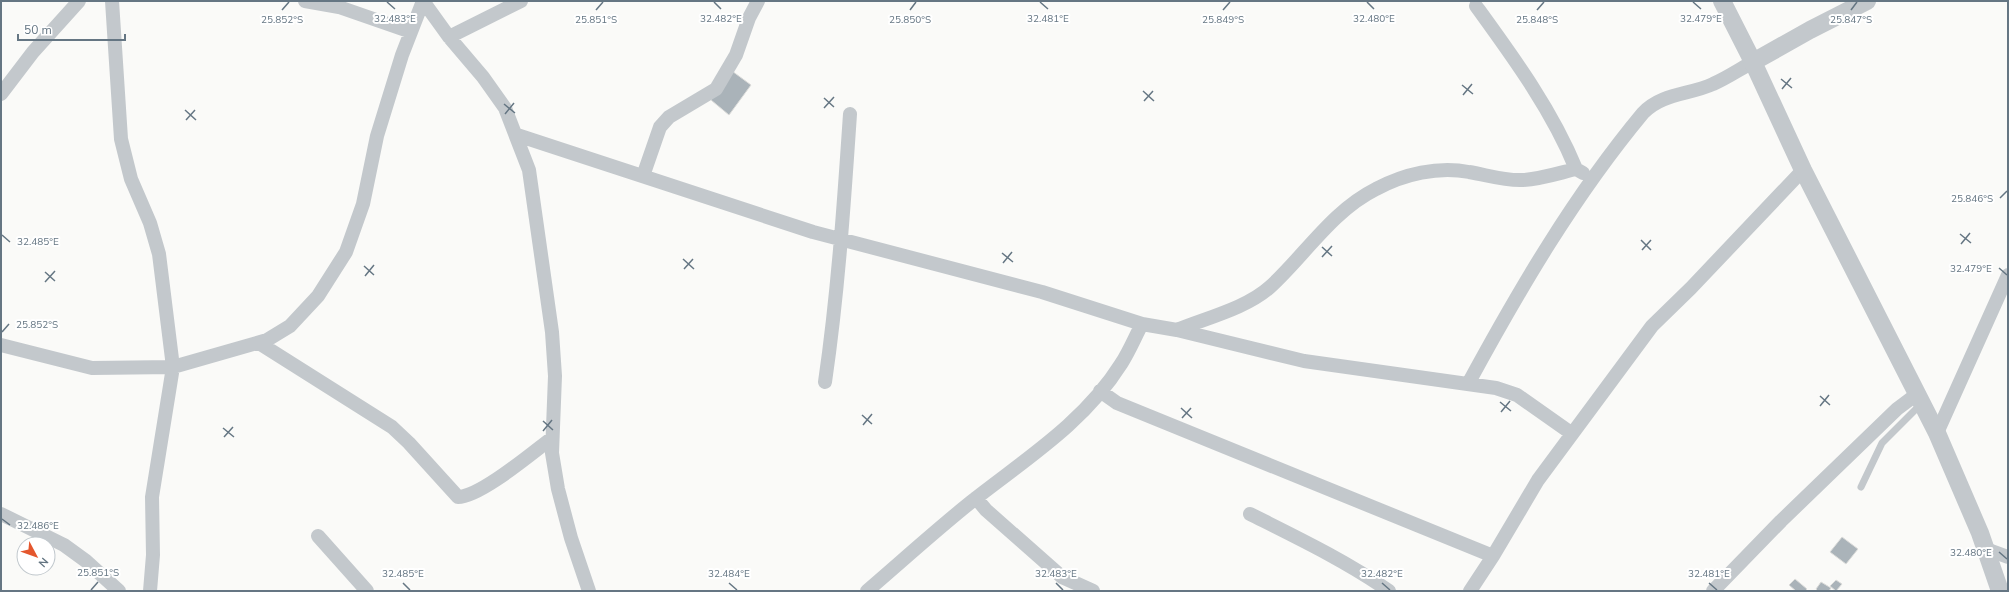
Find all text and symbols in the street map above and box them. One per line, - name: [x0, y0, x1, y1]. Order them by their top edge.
- text: 32.483°E: [374, 12, 416, 26]
- text: 32.482°E: [700, 12, 742, 26]
- text: 32.481°E: [1027, 12, 1069, 26]
- text: 32.480°E: [1353, 12, 1395, 26]
- text: 32.479°E: [1680, 12, 1722, 26]
- text: 25.852°S: [261, 13, 303, 27]
- text: 25.851°S: [575, 13, 617, 27]
- text: 25.850°S: [889, 13, 931, 27]
- text: 25.849°S: [1202, 13, 1244, 27]
- text: 25.848°S: [1516, 13, 1558, 27]
- text: 25.847°S: [1830, 13, 1872, 27]
- scale bar: [18, 16, 125, 42]
- text: 50 m: [24, 22, 52, 38]
- text: 25.846°S: [1951, 192, 1993, 206]
- text: 32.485°E: [17, 235, 59, 249]
- text: 32.479°E: [1950, 262, 1992, 276]
- text: 25.852°S: [16, 318, 58, 332]
- text: 32.486°E: [17, 519, 59, 533]
- north arrow: [16, 536, 56, 576]
- text: 32.480°E: [1950, 546, 1992, 560]
- text: N: [35, 554, 52, 570]
- text: 25.851°S: [77, 566, 119, 580]
- text: 32.485°E: [382, 567, 424, 581]
- text: 32.484°E: [708, 567, 750, 581]
- text: 32.483°E: [1035, 567, 1077, 581]
- text: 32.482°E: [1361, 567, 1403, 581]
- text: 32.481°E: [1688, 567, 1730, 581]

